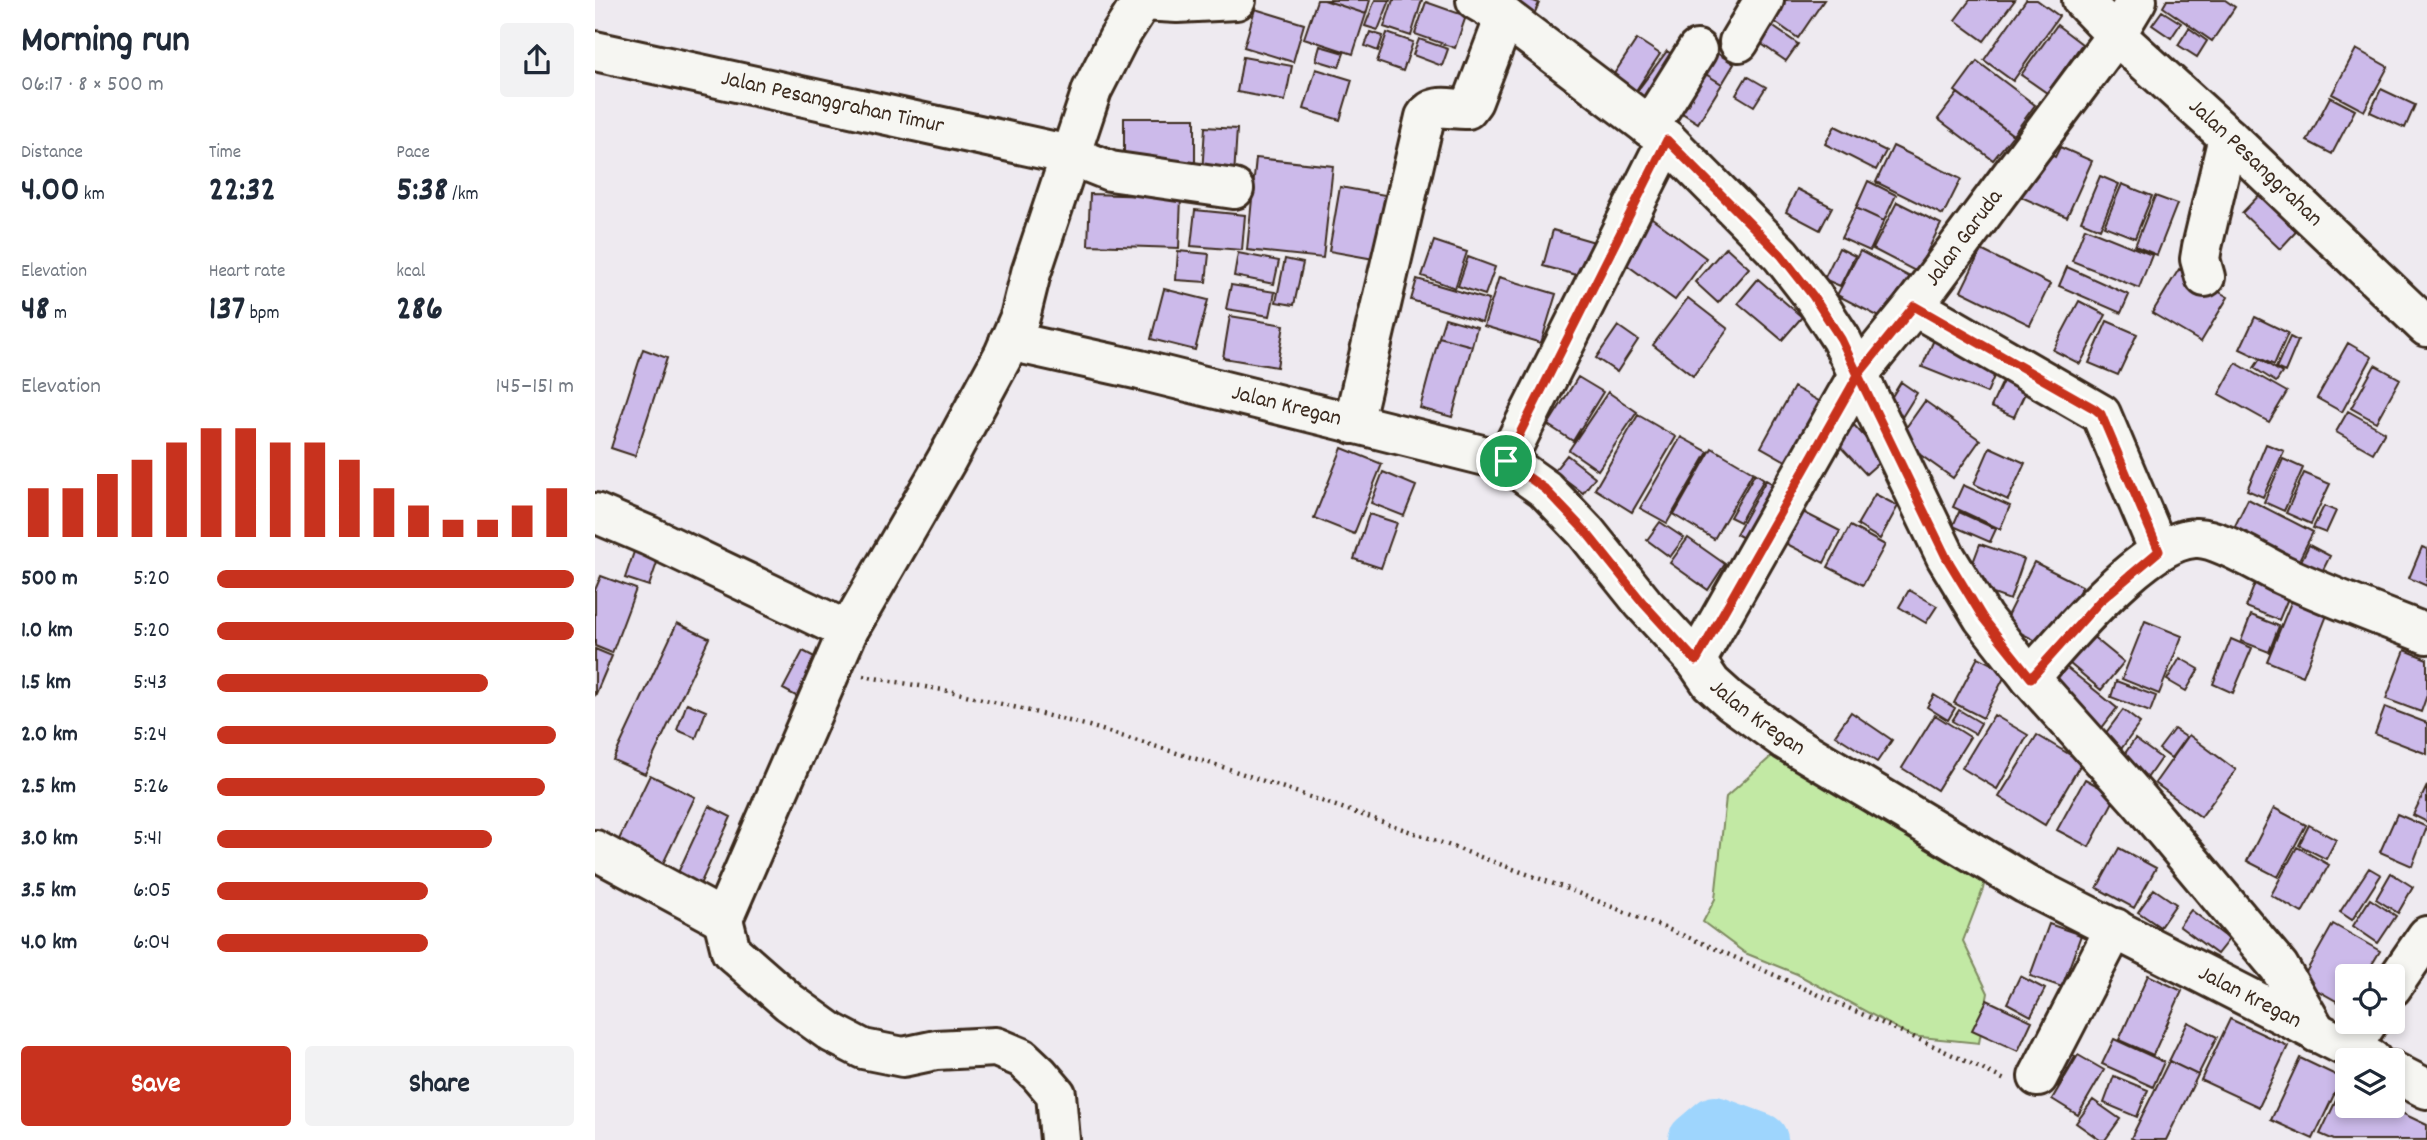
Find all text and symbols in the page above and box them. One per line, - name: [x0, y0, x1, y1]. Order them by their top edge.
- text: Morning run: [21, 15, 190, 70]
- button: share: [500, 23, 574, 97]
- street label: Jalan Pesanggrahan Timur: [718, 63, 947, 144]
- text: 06:17 · 8 × 500 m: [21, 69, 164, 102]
- street label: Jalan Pesanggrahan: [2180, 91, 2330, 235]
- text: Distance: [21, 140, 83, 167]
- text: Time: [209, 140, 241, 167]
- text: Pace: [396, 140, 430, 167]
- text: 4.00: [21, 167, 80, 217]
- text: 22:32: [209, 167, 276, 217]
- text: 5:38: [396, 167, 448, 217]
- text: km: [80, 182, 105, 209]
- text: /km: [448, 182, 479, 209]
- street label: Jalan Garuda: [1917, 182, 2012, 294]
- text: Elevation: [21, 259, 87, 286]
- text: Heart rate: [209, 259, 285, 286]
- text: kcal: [396, 259, 425, 286]
- text: 48: [21, 286, 50, 336]
- text: 137: [209, 286, 245, 336]
- text: 286: [396, 286, 443, 336]
- text: m: [50, 301, 67, 328]
- text: bpm: [245, 301, 280, 328]
- text: Elevation: [21, 371, 101, 404]
- text: 145–151 m: [496, 371, 574, 404]
- street label: Jalan Kregan: [1228, 377, 1345, 436]
- pin: [1476, 431, 1536, 491]
- icon: arrive: [1487, 442, 1525, 480]
- text: 500 m: [21, 563, 78, 596]
- text: 5:20: [133, 563, 170, 596]
- text: 1.0 km: [21, 615, 73, 648]
- text: 5:20: [133, 615, 170, 648]
- text: 1.5 km: [21, 667, 71, 700]
- text: 5:43: [133, 667, 167, 700]
- street label: Jalan Kregan: [1701, 672, 1811, 765]
- text: 2.0 km: [21, 719, 78, 752]
- text: 5:24: [133, 719, 167, 752]
- text: 2.5 km: [21, 771, 76, 804]
- text: 5:26: [133, 771, 169, 804]
- text: 3.0 km: [21, 823, 78, 856]
- text: 5:41: [133, 823, 162, 856]
- text: 3.5 km: [21, 875, 76, 908]
- text: 6:05: [133, 875, 171, 908]
- text: 4.0 km: [21, 927, 77, 960]
- text: 6:04: [133, 927, 170, 960]
- street label: Jalan Kregan: [2192, 958, 2307, 1038]
- map controls: [2335, 964, 2405, 1118]
- button: locate: [2335, 964, 2405, 1034]
- button: Save: [21, 1046, 291, 1126]
- button: Share: [305, 1046, 574, 1126]
- button: layers: [2335, 1048, 2405, 1118]

